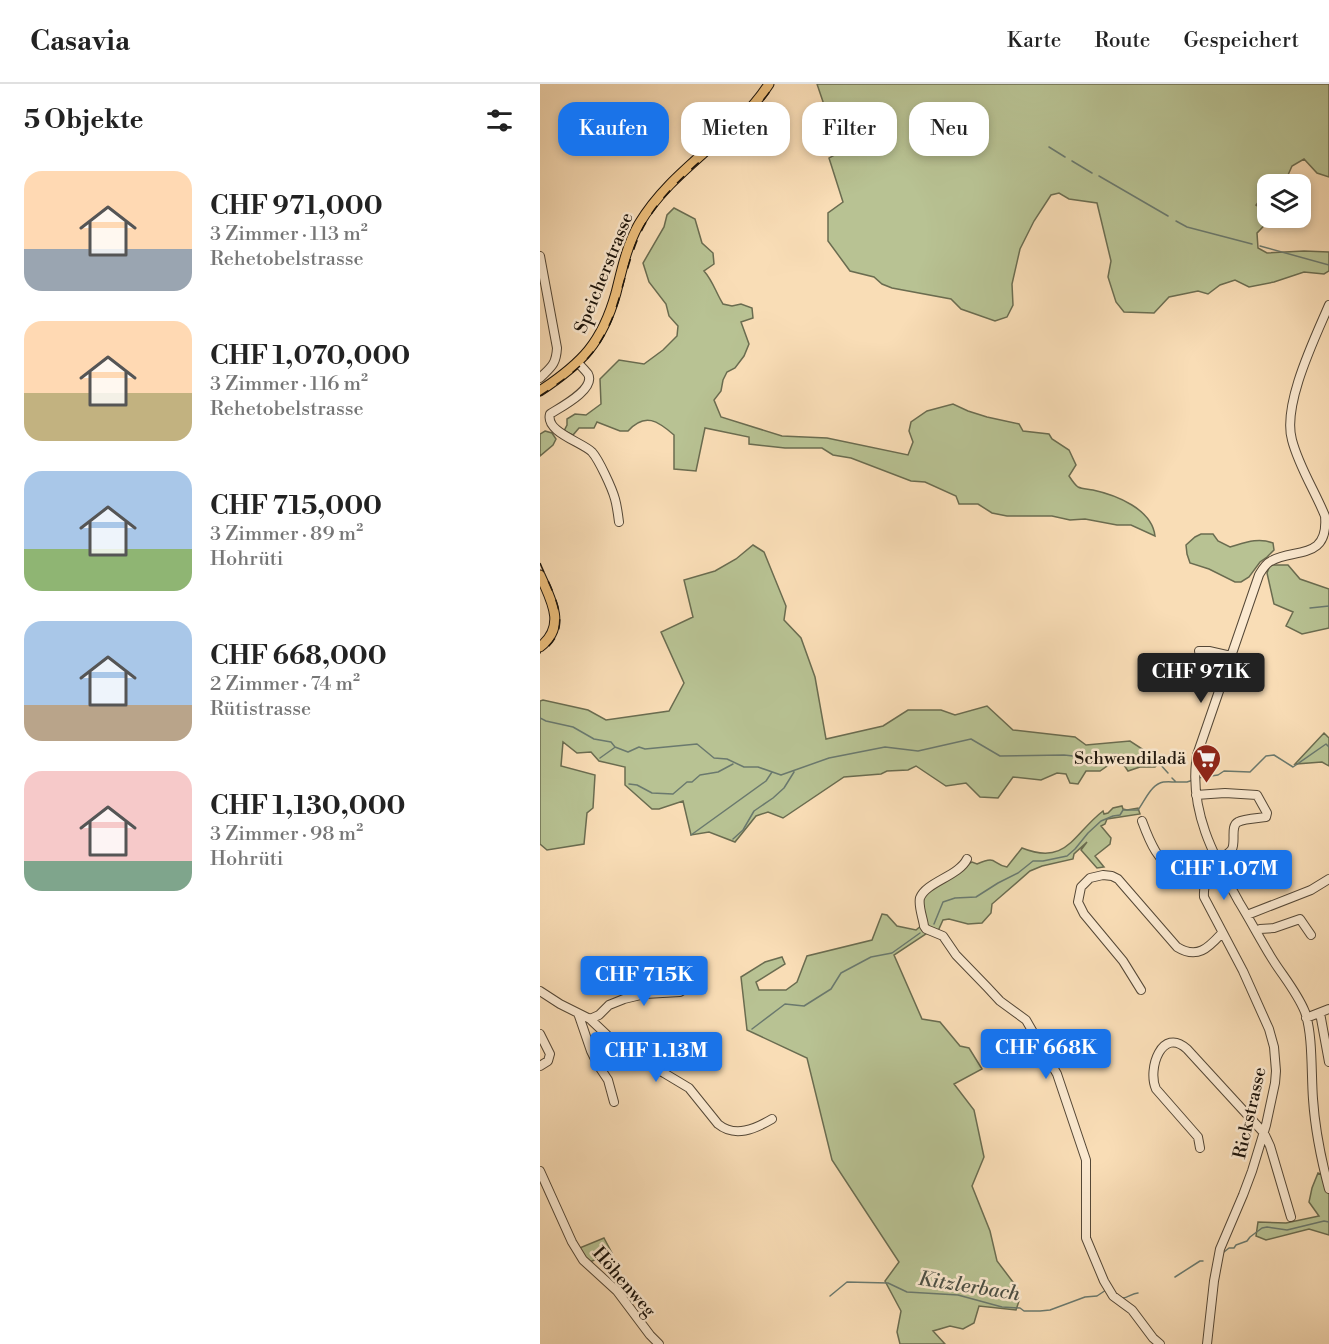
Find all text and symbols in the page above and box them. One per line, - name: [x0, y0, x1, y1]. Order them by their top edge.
- text: Casavia: [30, 24, 130, 59]
- text: Karte: [1007, 28, 1061, 54]
- text: Route: [1094, 28, 1150, 54]
- text: Gespeichert: [1183, 28, 1299, 54]
- chip: Kaufen: [558, 102, 669, 156]
- chip: Mieten: [681, 102, 790, 156]
- chip: Filter: [802, 102, 897, 156]
- chip: Neu: [909, 102, 989, 156]
- text: 5 Objekte: [24, 104, 144, 136]
- icon: filters: [483, 104, 516, 137]
- map controls: [1257, 174, 1311, 228]
- button: layers: [1257, 174, 1311, 228]
- text: CHF 971,000: [210, 190, 383, 222]
- icon: home: [72, 195, 144, 267]
- street label: Speicherstrasse: [569, 209, 639, 337]
- text: 3 Zimmer · 113 m²: [210, 222, 368, 247]
- text: Rehetobelstrasse: [210, 247, 364, 272]
- text: CHF 1,070,000: [210, 340, 410, 372]
- icon: home: [72, 345, 144, 417]
- text: 3 Zimmer · 116 m²: [210, 372, 368, 397]
- text: Rehetobelstrasse: [210, 397, 364, 422]
- text: CHF 715,000: [210, 490, 382, 522]
- icon: home: [72, 495, 144, 567]
- text: 3 Zimmer · 89 m²: [210, 522, 363, 547]
- text: Hohrüti: [210, 547, 283, 572]
- text: CHF 668,000: [210, 640, 387, 672]
- icon: home: [72, 645, 144, 717]
- pin: CHF 971K: [1139, 653, 1263, 704]
- text: CHF 971K: [1152, 660, 1250, 685]
- text: 2 Zimmer · 74 m²: [210, 672, 360, 697]
- text: Rütistrasse: [210, 697, 311, 722]
- supermarket icon: Schwendiladä: [1191, 742, 1223, 784]
- place label: Schwendiladä: [1074, 747, 1187, 770]
- text: CHF 1,130,000: [210, 790, 405, 822]
- icon: home: [72, 795, 144, 867]
- text: 3 Zimmer · 98 m²: [210, 822, 363, 847]
- text: Hohrüti: [210, 847, 283, 872]
- pin: CHF 1.07M: [1155, 850, 1293, 901]
- text: CHF 1.07M: [1170, 857, 1278, 882]
- pin: CHF 715K: [582, 956, 706, 1007]
- text: CHF 715K: [595, 963, 693, 988]
- pin: CHF 668K: [984, 1029, 1108, 1080]
- pin: CHF 1.13M: [587, 1032, 725, 1083]
- text: CHF 668K: [995, 1036, 1097, 1061]
- text: CHF 1.13M: [604, 1039, 708, 1064]
- street label: Rickstrasse: [1228, 1065, 1272, 1161]
- street label: Höhenweg: [587, 1242, 661, 1322]
- water label: Kitzlerbach: [917, 1267, 1022, 1307]

